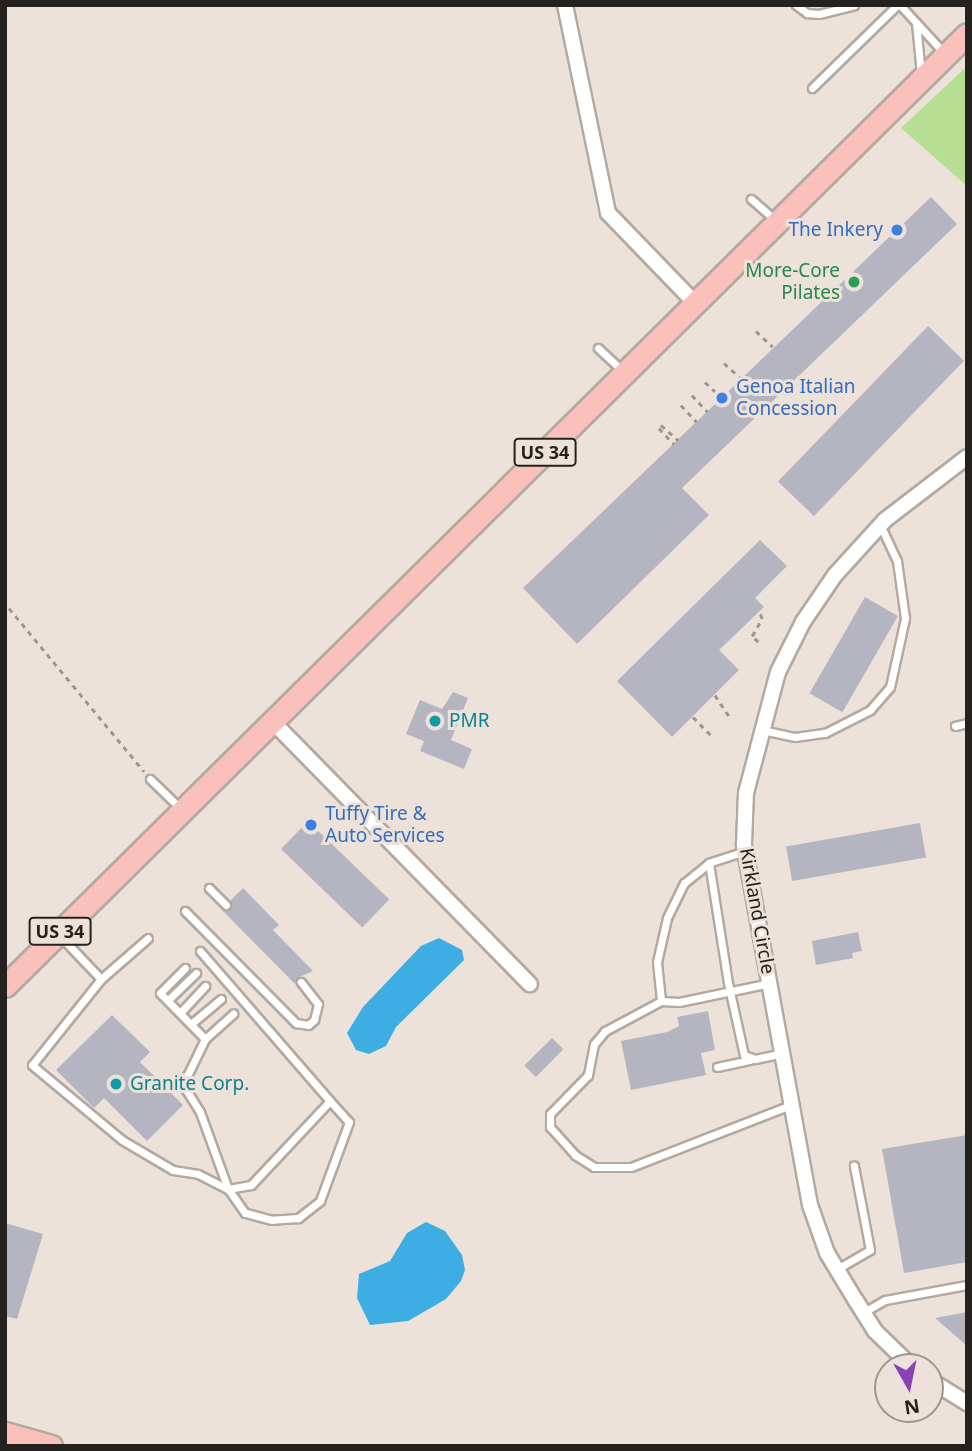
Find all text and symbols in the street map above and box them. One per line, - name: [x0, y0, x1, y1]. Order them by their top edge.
- place label: The Inkery: [788, 219, 883, 241]
- marker: The Inkery: [889, 222, 905, 238]
- place label: More-Core Pilates: [745, 260, 840, 304]
- marker: More-Core Pilates: [846, 274, 862, 290]
- place label: Genoa Italian Concession: [736, 376, 856, 420]
- marker: Genoa Italian Concession: [714, 390, 730, 406]
- road number: US 34: [514, 438, 576, 466]
- place label: PMR: [449, 710, 490, 732]
- marker: PMR: [427, 713, 443, 729]
- place label: Tuffy Tire & Auto Services: [325, 803, 445, 847]
- marker: Tuffy Tire & Auto Services: [303, 817, 319, 833]
- street label: Kirkland Circle: [735, 846, 779, 976]
- road number: US 34: [28, 916, 92, 946]
- place label: Granite Corp.: [130, 1073, 249, 1095]
- marker: Granite Corp.: [108, 1076, 124, 1092]
- north arrow: [874, 1353, 944, 1423]
- text: N: [902, 1393, 922, 1421]

